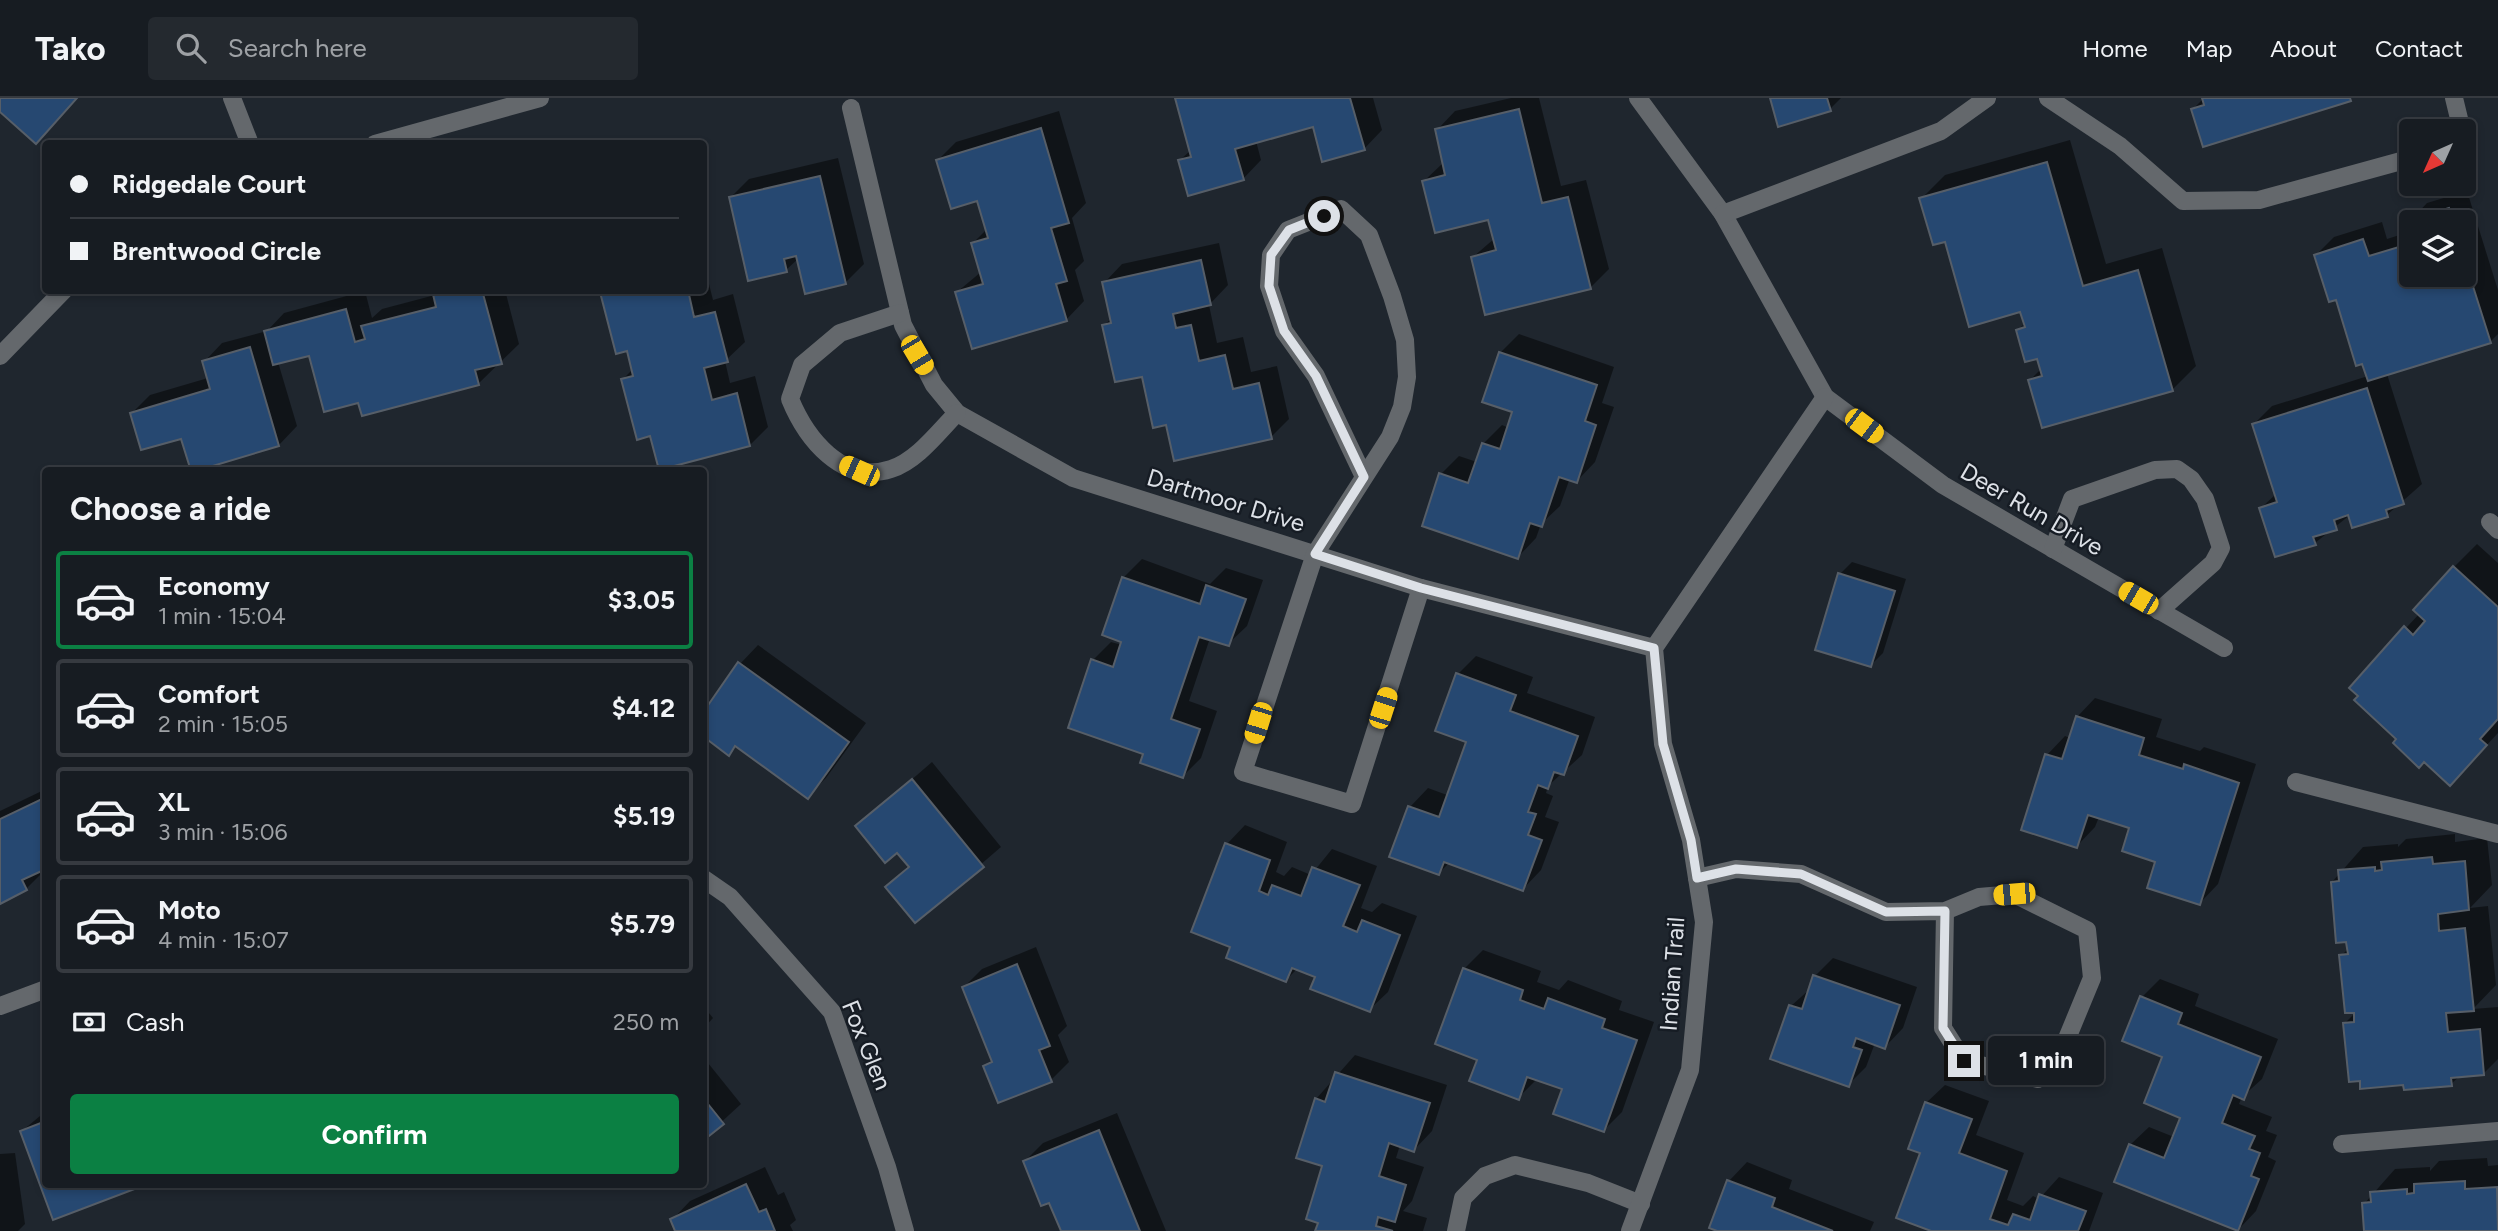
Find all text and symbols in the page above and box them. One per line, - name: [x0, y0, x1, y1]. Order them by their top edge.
- search box: [148, 17, 638, 80]
- text: Tako: [35, 29, 106, 68]
- icon: search: [172, 29, 210, 67]
- text: Search here: [228, 32, 367, 64]
- text: Home: [2082, 34, 2148, 63]
- text: Map: [2186, 34, 2232, 63]
- text: About: [2270, 34, 2337, 63]
- text: Contact: [2375, 34, 2463, 63]
- north arrow: [2399, 119, 2476, 196]
- map controls: [2399, 119, 2476, 287]
- text: Ridgedale Court: [112, 168, 306, 200]
- route start: [1308, 200, 1340, 232]
- button: layers: [2399, 210, 2476, 287]
- text: Brentwood Circle: [112, 235, 321, 267]
- car: [898, 332, 937, 378]
- car: [1841, 405, 1888, 447]
- car: [836, 453, 883, 489]
- street label: Deer Run Drive: [1955, 456, 2109, 562]
- street label: Dartmoor Drive: [1143, 462, 1309, 538]
- text: Choose a ride: [70, 490, 271, 528]
- icon: car: [74, 569, 137, 632]
- text: Economy: [158, 570, 270, 602]
- car: [2115, 578, 2162, 618]
- text: $3.05: [608, 584, 675, 616]
- text: 1 min · 15:04: [158, 602, 286, 630]
- icon: car: [74, 677, 137, 740]
- text: Comfort: [158, 678, 260, 710]
- car: [1367, 685, 1400, 731]
- text: $4.12: [612, 692, 675, 724]
- car: [1242, 700, 1275, 746]
- text: 2 min · 15:05: [158, 710, 288, 738]
- icon: car: [74, 785, 137, 848]
- text: XL: [158, 786, 190, 818]
- text: $5.19: [613, 800, 675, 832]
- text: 3 min · 15:06: [158, 818, 287, 846]
- car: [1993, 882, 2036, 906]
- icon: car: [74, 893, 137, 956]
- text: Moto: [158, 894, 221, 926]
- text: $5.79: [610, 908, 675, 940]
- street label: Indian Trail: [1654, 916, 1690, 1032]
- text: 4 min · 15:07: [158, 926, 289, 954]
- street label: Fox Glen: [836, 996, 898, 1094]
- icon: cash: [70, 1003, 108, 1041]
- text: Cash: [126, 1006, 185, 1038]
- text: 250 m: [613, 1008, 679, 1036]
- callout: 1 min: [1988, 1037, 2104, 1086]
- route end: [1948, 1045, 1980, 1077]
- text: 1 min: [2019, 1046, 2073, 1074]
- button: Confirm: [70, 1094, 679, 1174]

